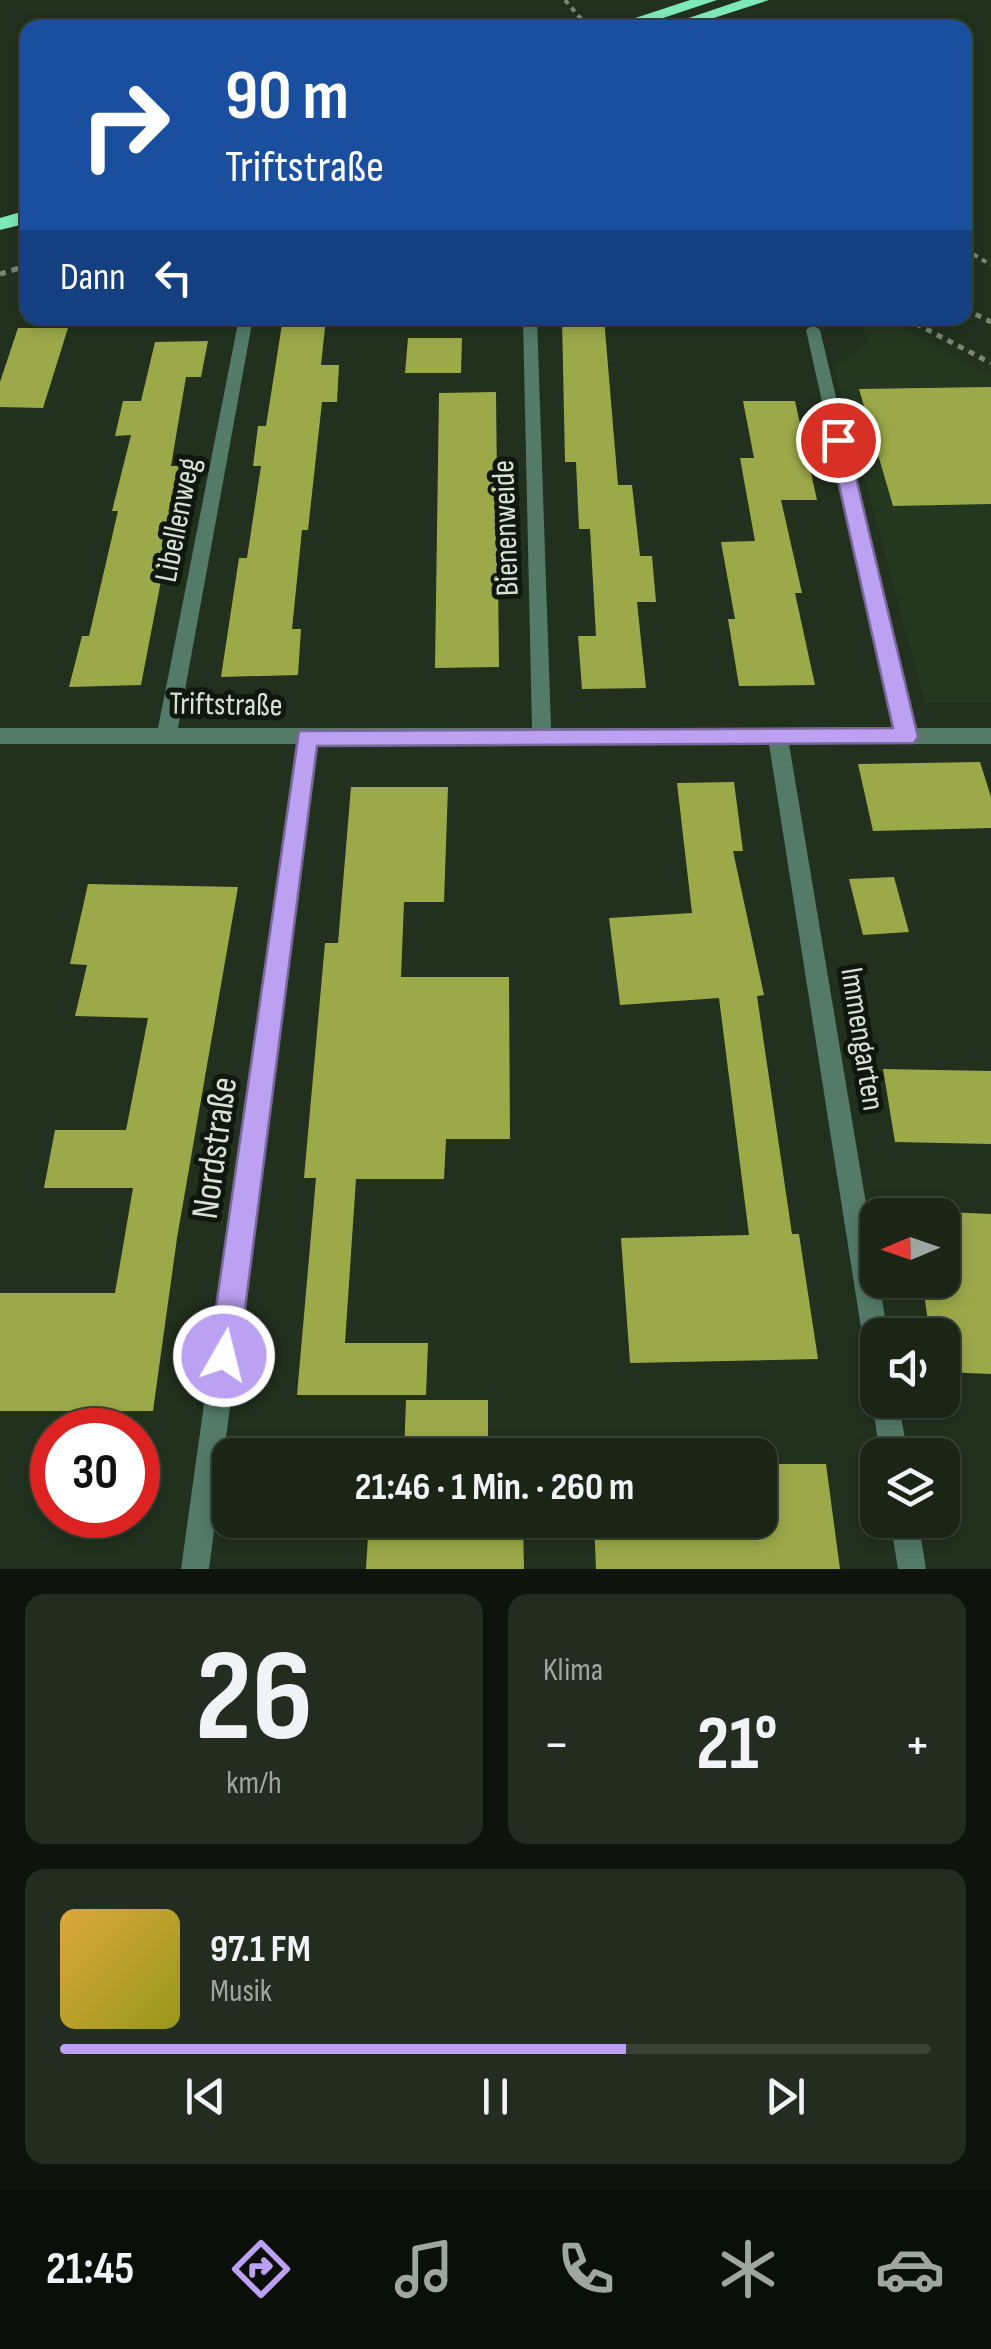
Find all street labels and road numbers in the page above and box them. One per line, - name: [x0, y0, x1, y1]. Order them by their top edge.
- street label: Libellenweg: [147, 455, 209, 585]
- street label: Bienenweide: [484, 459, 528, 597]
- street label: Triftstraße: [169, 685, 283, 725]
- street label: Immengarten: [831, 965, 893, 1113]
- street label: Nordstraße: [183, 1074, 247, 1222]

